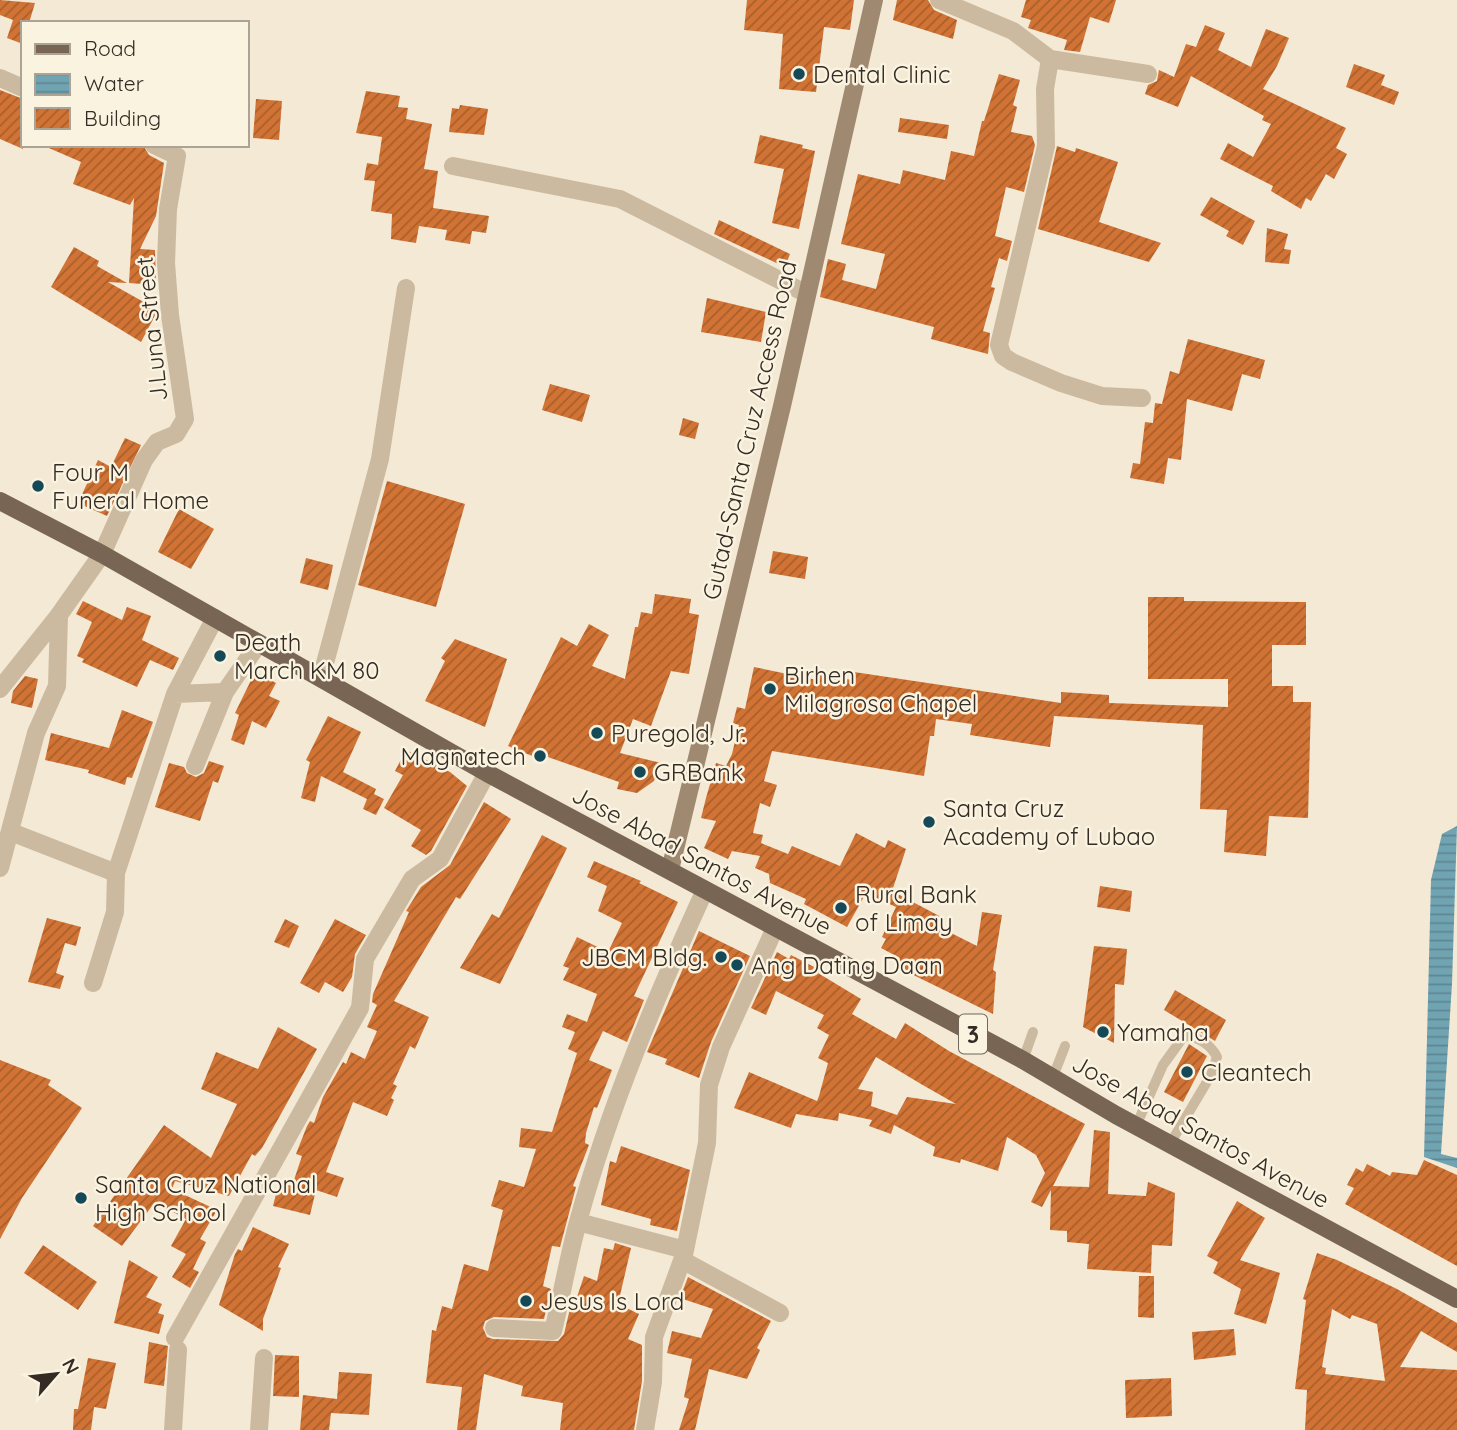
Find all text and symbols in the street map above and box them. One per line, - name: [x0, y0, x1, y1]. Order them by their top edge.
- legend: [21, 21, 248, 147]
- text: Road: [84, 35, 136, 61]
- place label: Dental Clinic: [813, 59, 950, 89]
- marker: Dental Clinic: [791, 66, 807, 82]
- text: Water: [84, 70, 144, 96]
- text: Building: [84, 105, 161, 131]
- street label: J.Luna Street: [129, 255, 173, 403]
- street label: Gutad-Santa Cruz Access Road: [695, 257, 803, 603]
- place label: Four M Funeral Home: [52, 457, 209, 515]
- marker: Four M Funeral Home: [30, 478, 46, 494]
- place label: Death March KM 80: [234, 627, 380, 685]
- marker: Death March KM 80: [212, 648, 228, 664]
- place label: Birhen Milagrosa Chapel: [784, 660, 977, 718]
- marker: Birhen Milagrosa Chapel: [762, 681, 778, 697]
- place label: Puregold, Jr.: [611, 718, 746, 748]
- marker: Puregold, Jr.: [589, 725, 605, 741]
- place label: Magnatech: [401, 741, 526, 771]
- marker: Magnatech: [532, 748, 548, 764]
- place label: GRBank: [654, 757, 744, 787]
- marker: GRBank: [632, 764, 648, 780]
- street label: Jose Abad Santos Avenue: [567, 779, 837, 941]
- place label: Santa Cruz Academy of Lubao: [943, 793, 1155, 851]
- marker: Santa Cruz Academy of Lubao: [921, 814, 937, 830]
- place label: Rural Bank of Limay: [855, 879, 977, 937]
- marker: Rural Bank of Limay: [833, 900, 849, 916]
- place label: JBCM Bldg.: [581, 942, 707, 972]
- marker: JBCM Bldg.: [713, 949, 729, 965]
- place label: Ang Dating Daan: [751, 950, 943, 980]
- marker: Ang Dating Daan: [729, 957, 745, 973]
- road number: 3: [959, 1015, 987, 1054]
- place label: Yamaha: [1117, 1017, 1209, 1047]
- marker: Yamaha: [1095, 1024, 1111, 1040]
- street label: Jose Abad Santos Avenue: [1067, 1048, 1335, 1214]
- place label: Cleantech: [1201, 1057, 1312, 1087]
- marker: Cleantech: [1179, 1064, 1195, 1080]
- place label: Santa Cruz National High School: [95, 1169, 316, 1227]
- marker: Santa Cruz National High School: [73, 1190, 89, 1206]
- place label: Jesus Is Lord: [540, 1286, 684, 1316]
- marker: Jesus Is Lord: [518, 1293, 534, 1309]
- north arrow: [21, 1339, 91, 1409]
- text: N: [57, 1354, 85, 1378]

